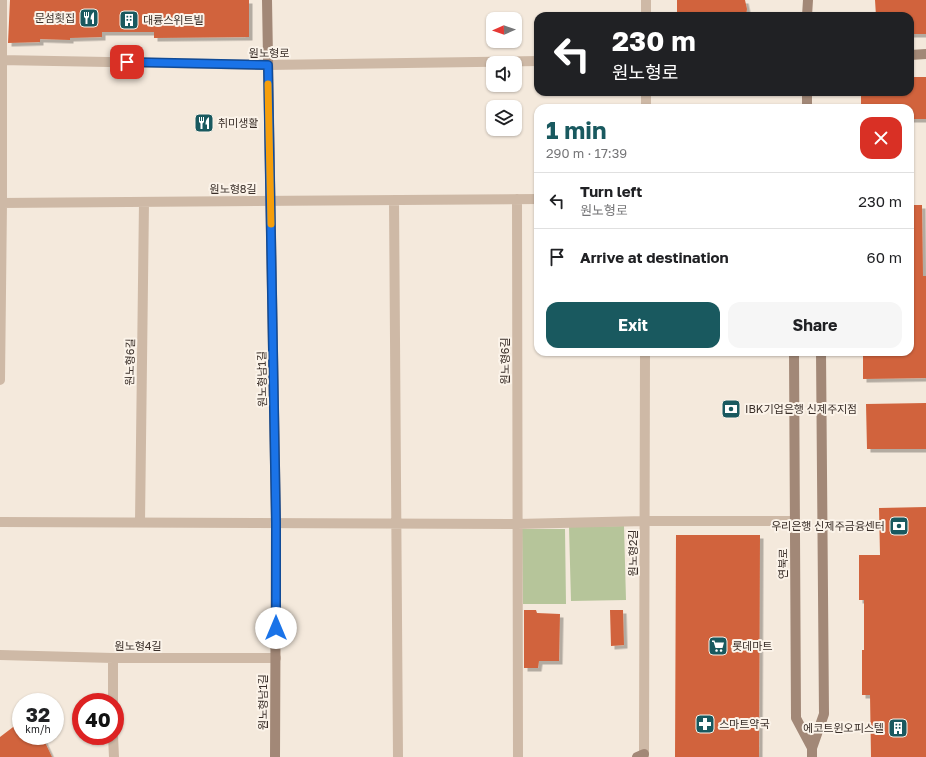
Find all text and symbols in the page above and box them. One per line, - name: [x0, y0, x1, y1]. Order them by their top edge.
- restaurant icon: 문섬횟집: [78, 7, 100, 29]
- building icon: 대륭스위트빌: [118, 9, 140, 31]
- place label: 문섬횟집: [35, 11, 75, 24]
- north arrow: [486, 12, 522, 48]
- map controls: [486, 12, 522, 136]
- place label: 대륭스위트빌: [143, 13, 204, 26]
- text: 230 m: [612, 24, 696, 57]
- icon: left: [546, 28, 598, 80]
- pin: [110, 45, 144, 79]
- street label: 원노형로: [249, 46, 289, 59]
- icon: arrive: [116, 51, 138, 73]
- button: sound: [486, 56, 522, 92]
- text: 원노형로: [612, 61, 678, 83]
- button: layers: [486, 100, 522, 136]
- restaurant icon: 취미생활: [193, 112, 215, 134]
- text: 1 min: [546, 115, 606, 144]
- place label: 취미생활: [218, 116, 258, 129]
- button: close: [860, 117, 902, 159]
- text: 290 m · 17:39: [546, 145, 627, 161]
- street label: 원노형8길: [209, 182, 257, 195]
- text: Turn left: [580, 182, 642, 200]
- icon: left: [546, 190, 568, 212]
- text: 230 m: [858, 192, 902, 210]
- text: 원노형로: [580, 202, 628, 218]
- icon: arrive: [546, 246, 568, 268]
- text: Arrive at destination: [580, 248, 729, 266]
- text: 60 m: [867, 248, 902, 266]
- button: Exit: [546, 302, 720, 348]
- button: Share: [728, 302, 902, 348]
- street label: 원노형6길: [498, 337, 511, 385]
- street label: 원노형6길: [123, 338, 136, 386]
- street label: 원노형남1길: [255, 351, 268, 407]
- bank icon: IBK기업은행 신제주지점: [720, 398, 742, 420]
- place label: IBK기업은행 신제주지점: [745, 402, 857, 415]
- bank icon: 우리은행 신제주금융센터: [888, 515, 910, 537]
- place label: 우리은행 신제주금융센터: [771, 519, 885, 532]
- street label: 원노형2길: [626, 530, 639, 576]
- street label: 연북로: [776, 549, 789, 579]
- position arrow: [255, 607, 297, 649]
- supermarket icon: 롯데마트: [707, 635, 729, 657]
- street label: 원노형4길: [114, 639, 162, 652]
- place label: 롯데마트: [732, 639, 772, 652]
- street label: 원노형남1길: [256, 674, 269, 730]
- speed limit sign: 40: [72, 693, 124, 745]
- text: 32: [26, 702, 50, 726]
- pharmacy icon: 스마트약국: [694, 713, 716, 735]
- place label: 스마트약국: [719, 717, 770, 730]
- building icon: 에코트윈오피스텔: [887, 717, 909, 739]
- place label: 에코트윈오피스텔: [803, 721, 884, 734]
- text: km/h: [25, 723, 51, 735]

